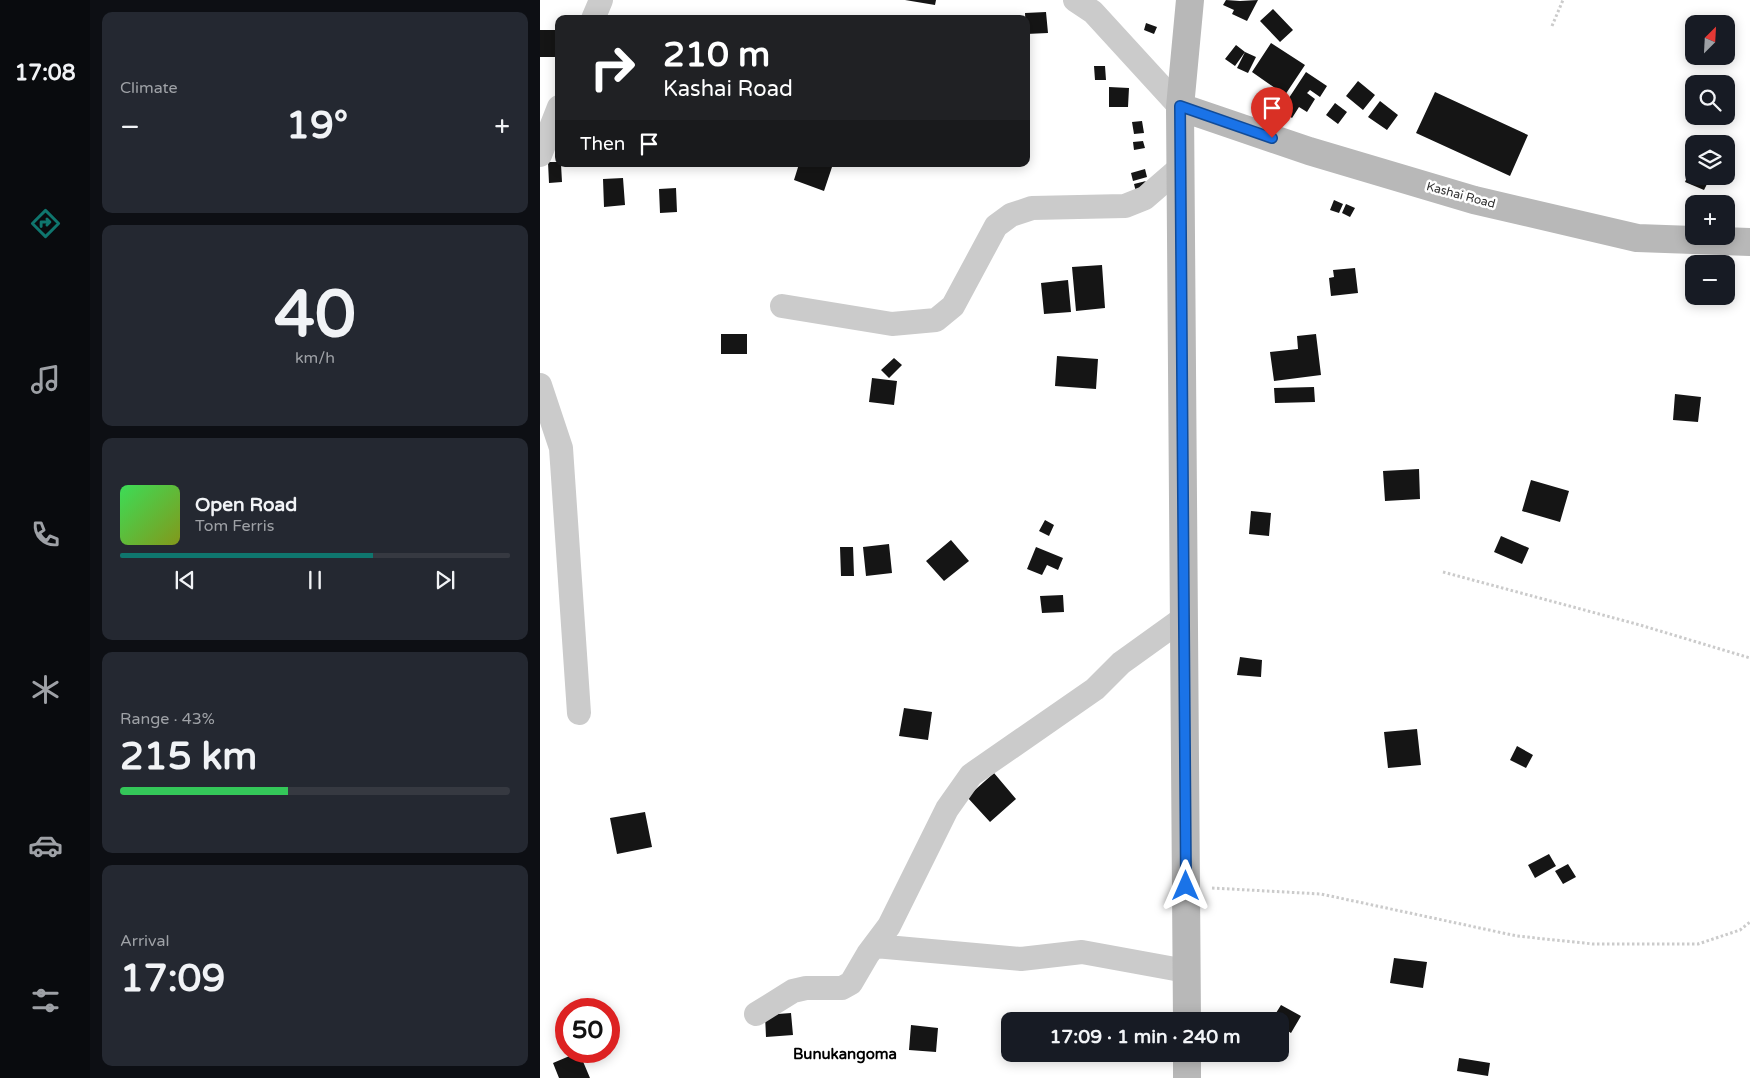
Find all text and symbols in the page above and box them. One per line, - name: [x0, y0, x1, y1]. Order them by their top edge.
- north arrow: [1685, 15, 1735, 65]
- map controls: [1685, 15, 1735, 305]
- text: 210 m: [663, 34, 770, 76]
- icon: right: [580, 35, 645, 100]
- text: 17:08: [15, 60, 75, 86]
- button: search: [1685, 75, 1735, 125]
- text: Kashai Road: [663, 76, 793, 102]
- text: Climate: [120, 78, 178, 98]
- pin: [1251, 87, 1293, 138]
- icon: arrive: [1258, 94, 1286, 122]
- text: 19°: [286, 103, 348, 149]
- text: −: [120, 110, 140, 144]
- text: +: [494, 110, 510, 144]
- icon: arrive: [635, 130, 663, 158]
- text: Then: [580, 133, 625, 155]
- button: layers: [1685, 135, 1735, 185]
- street label: Kashai Road: [1425, 179, 1497, 211]
- button: +: [1685, 195, 1735, 245]
- icon: directions: [28, 206, 63, 241]
- button: −: [1685, 255, 1735, 305]
- text: 40: [274, 276, 356, 355]
- text: km/h: [295, 348, 335, 368]
- icon: music: [28, 362, 63, 397]
- text: Open Road: [195, 494, 297, 516]
- text: Tom Ferris: [195, 516, 274, 536]
- icon: phone: [28, 517, 63, 552]
- icon: previous: [171, 566, 199, 594]
- icon: pause: [301, 566, 329, 594]
- icon: next: [431, 566, 459, 594]
- icon: climate: [28, 672, 63, 707]
- text: Range · 43%: [120, 709, 215, 729]
- text: 215 km: [120, 734, 257, 780]
- icon: car: [28, 828, 63, 863]
- position arrow: [1159, 859, 1211, 911]
- text: Arrival: [120, 931, 169, 951]
- text: 17:09: [120, 956, 225, 1002]
- icon: filters: [28, 983, 63, 1018]
- speed limit sign: 50: [555, 998, 620, 1063]
- text: 17:09 · 1 min · 240 m: [1049, 1026, 1241, 1048]
- district label: Bunukangoma: [793, 1045, 897, 1064]

